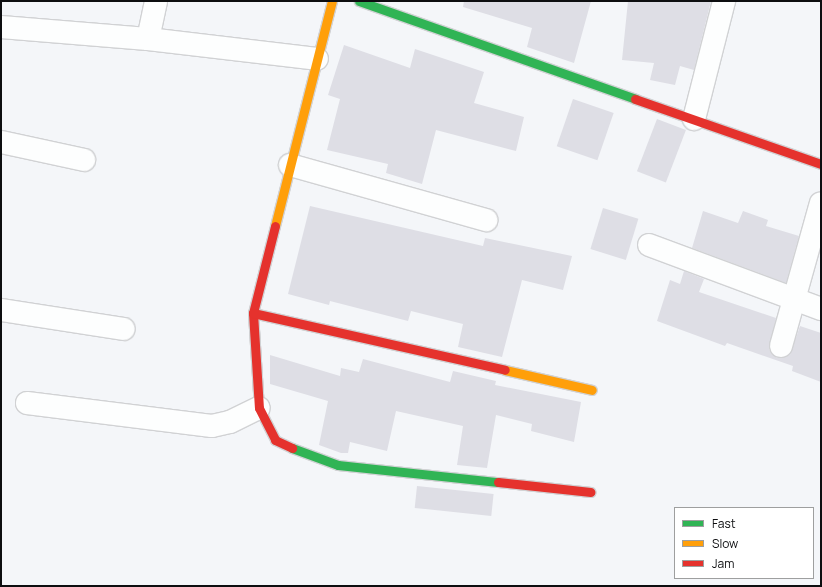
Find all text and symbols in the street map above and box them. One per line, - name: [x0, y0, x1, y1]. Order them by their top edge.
- legend: [674, 507, 814, 579]
- text: Fast: [712, 515, 736, 532]
- text: Slow: [712, 535, 738, 552]
- text: Jam: [712, 555, 734, 572]

